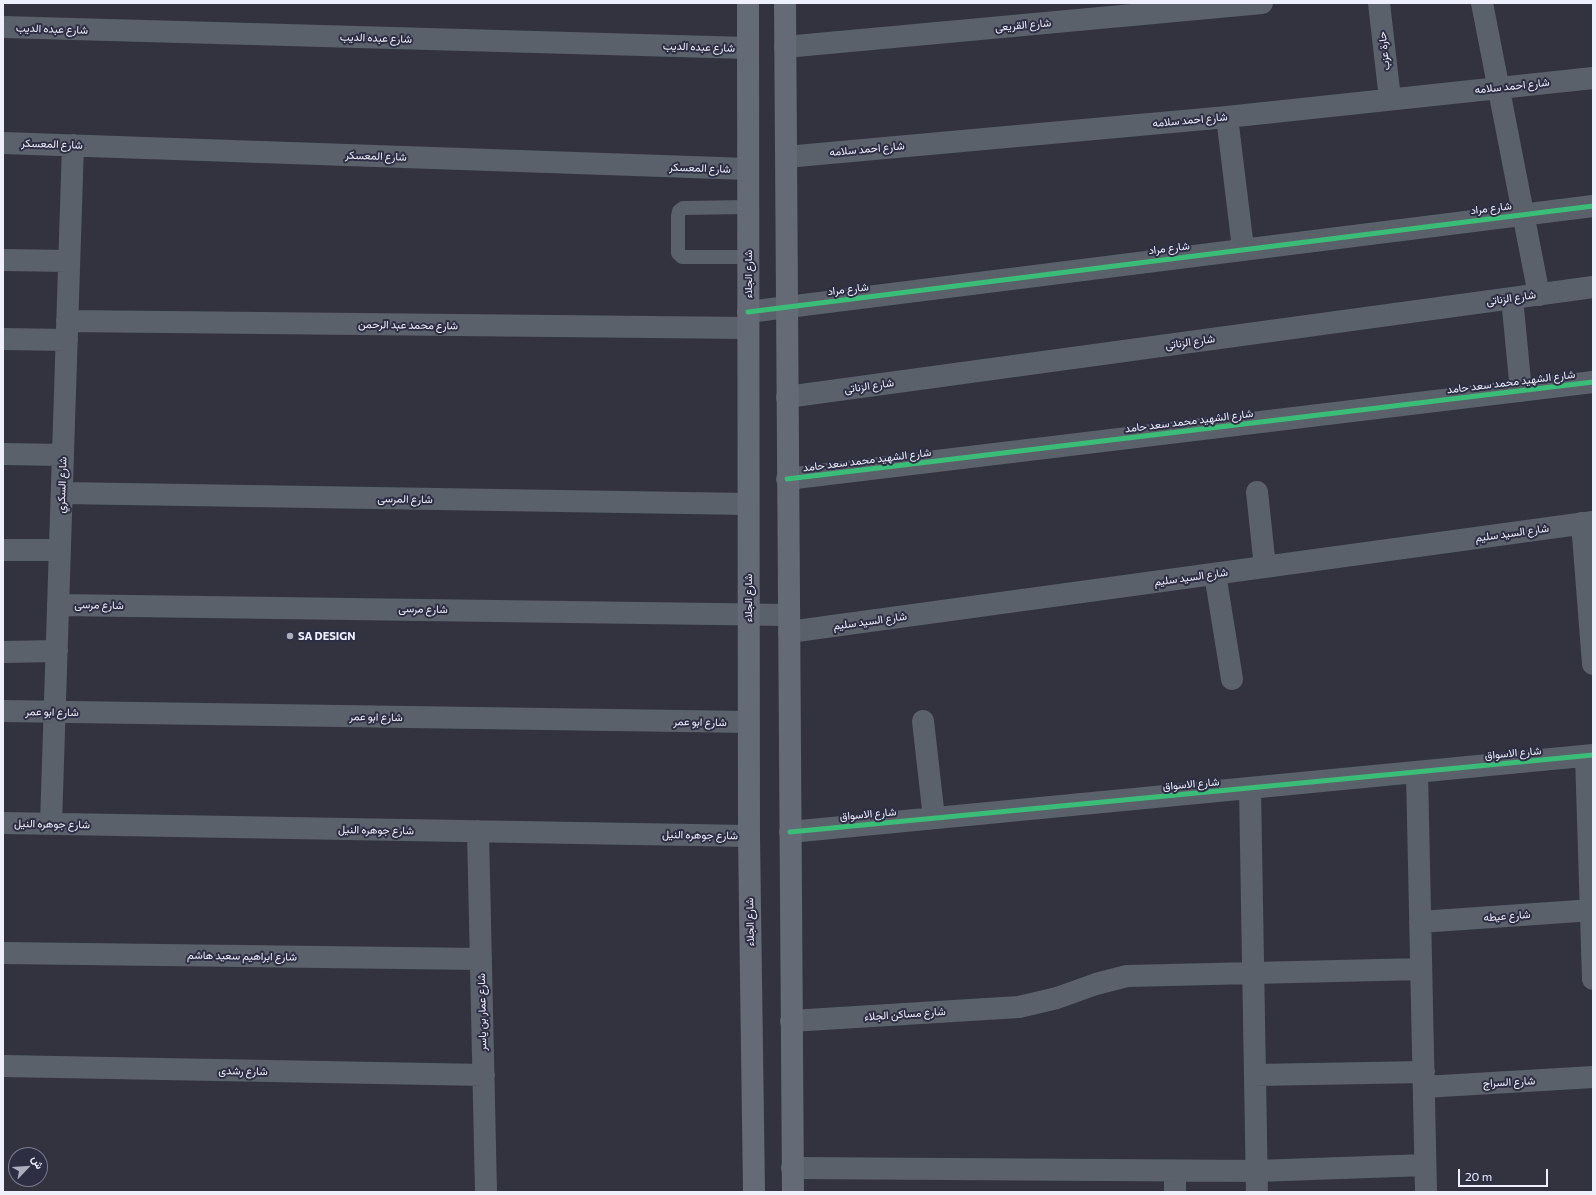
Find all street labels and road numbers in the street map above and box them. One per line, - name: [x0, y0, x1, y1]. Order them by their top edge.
- street label: شارع القريعى: [994, 16, 1052, 34]
- street label: شارع عبده الديب: [16, 21, 88, 37]
- street label: شارع عبده الديب: [340, 30, 412, 46]
- street label: حارة عزب: [1375, 31, 1393, 71]
- street label: شارع عبده الديب: [663, 39, 735, 55]
- street label: شارع احمد سلامه: [1474, 76, 1550, 96]
- street label: شارع احمد سلامه: [1152, 110, 1228, 130]
- street label: شارع المعسكر: [21, 136, 83, 152]
- street label: شارع احمد سلامه: [829, 139, 905, 159]
- street label: شارع المعسكر: [345, 148, 407, 164]
- street label: شارع المعسكر: [669, 160, 731, 176]
- street label: شارع مراد: [1470, 199, 1512, 217]
- street label: شارع مراد: [1148, 239, 1190, 257]
- street label: شارع الجلاء: [741, 250, 755, 298]
- street label: شارع مراد: [827, 280, 869, 298]
- street label: شارع الزناتى: [1485, 288, 1537, 308]
- street label: شارع محمد عبد الرحمن: [358, 318, 458, 332]
- street label: شارع الزناتى: [1164, 332, 1216, 352]
- street label: شارع الشهيد محمد سعد حامد: [1446, 368, 1576, 396]
- street label: شارع الزناتى: [843, 376, 895, 396]
- street label: شارع الشهيد محمد سعد حامد: [1124, 407, 1254, 435]
- street label: شارع الشهيد محمد سعد حامد: [802, 446, 932, 474]
- street label: شارع السكري: [54, 456, 70, 514]
- street label: شارع المرسى: [377, 492, 433, 506]
- street label: شارع السيد سليم: [1474, 521, 1550, 545]
- street label: شارع السيد سليم: [1153, 565, 1229, 589]
- street label: شارع الجلاء: [741, 574, 755, 622]
- street label: شارع مرسى: [74, 598, 124, 612]
- street label: شارع مرسى: [398, 602, 448, 616]
- street label: شارع السيد سليم: [832, 609, 908, 633]
- street label: شارع ابو عمر: [25, 705, 79, 719]
- street label: شارع ابو عمر: [349, 710, 403, 724]
- street label: شارع ابو عمر: [673, 715, 727, 729]
- street label: شارع الاسواق: [1484, 744, 1542, 762]
- street label: شارع الاسواق: [1162, 775, 1220, 793]
- street label: شارع الاسواق: [839, 805, 897, 823]
- street label: شارع جوهره النيل: [14, 817, 90, 831]
- street label: شارع جوهره النيل: [338, 823, 414, 837]
- street label: شارع جوهره النيل: [662, 828, 738, 842]
- street label: شارع الجلاء: [743, 898, 757, 946]
- street label: شارع عيطه: [1483, 908, 1531, 924]
- street label: شارع ابراهيم سعيد هاشم: [187, 948, 297, 964]
- street label: شارع عمار بن ياسر: [475, 973, 489, 1051]
- street label: شارع مساكن الجلاء: [864, 1005, 946, 1023]
- street label: شارع رشدى: [218, 1064, 268, 1078]
- street label: شارع السراج: [1482, 1074, 1536, 1090]

